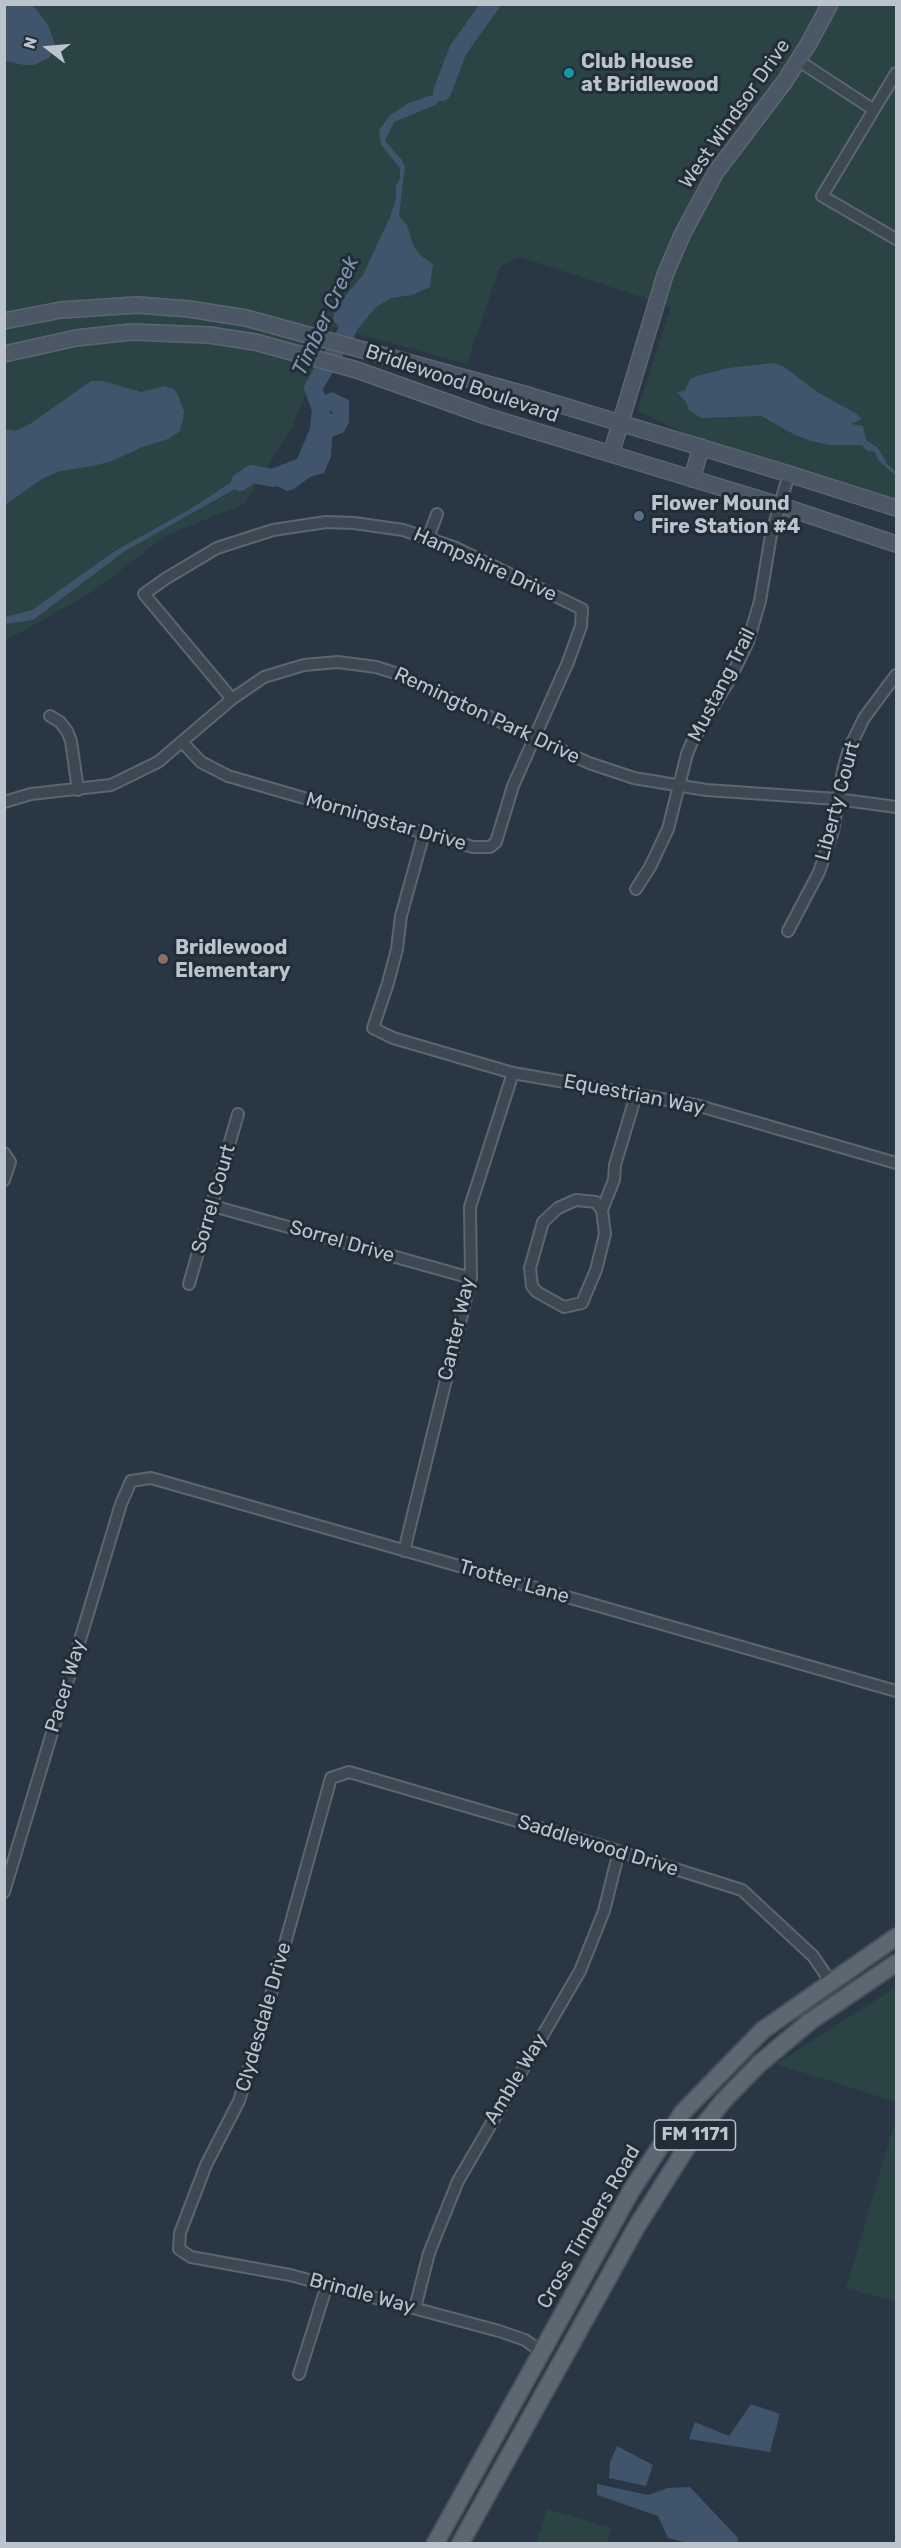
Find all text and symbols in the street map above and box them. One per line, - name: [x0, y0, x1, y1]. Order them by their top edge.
- north arrow: [18, 18, 78, 78]
- text: N: [19, 35, 41, 51]
- street label: West Windsor Drive: [674, 35, 796, 193]
- place label: Club House at Bridlewood: [581, 50, 719, 97]
- marker: Club House at Bridlewood: [562, 66, 576, 80]
- water label: Timber Creek: [287, 252, 365, 380]
- street label: Bridlewood Boulevard: [362, 340, 562, 428]
- place label: Flower Mound Fire Station #4: [651, 492, 800, 539]
- marker: Flower Mound Fire Station #4: [632, 509, 646, 523]
- street label: Hampshire Drive: [410, 523, 560, 607]
- street label: Mustang Trail: [683, 624, 761, 746]
- street label: Remington Park Drive: [390, 662, 584, 770]
- street label: Liberty Court: [811, 739, 865, 863]
- street label: Morningstar Drive: [303, 788, 469, 856]
- place label: Bridlewood Elementary: [175, 936, 290, 983]
- marker: Bridlewood Elementary: [156, 952, 170, 966]
- street label: Equestrian Way: [561, 1070, 707, 1120]
- street label: Sorrel Court: [187, 1142, 241, 1256]
- street label: Sorrel Drive: [287, 1216, 397, 1268]
- street label: Canter Way: [433, 1275, 481, 1383]
- street label: Trotter Lane: [456, 1555, 572, 1609]
- street label: Pacer Way: [41, 1637, 91, 1735]
- street label: Saddlewood Drive: [515, 1810, 681, 1882]
- street label: Clydesdale Drive: [231, 1940, 297, 2094]
- street label: Amble Way: [480, 2029, 552, 2129]
- road number: FM 1171: [654, 2120, 736, 2150]
- street label: Cross Timbers Road: [532, 2141, 646, 2313]
- street label: Brindle Way: [307, 2268, 417, 2320]

